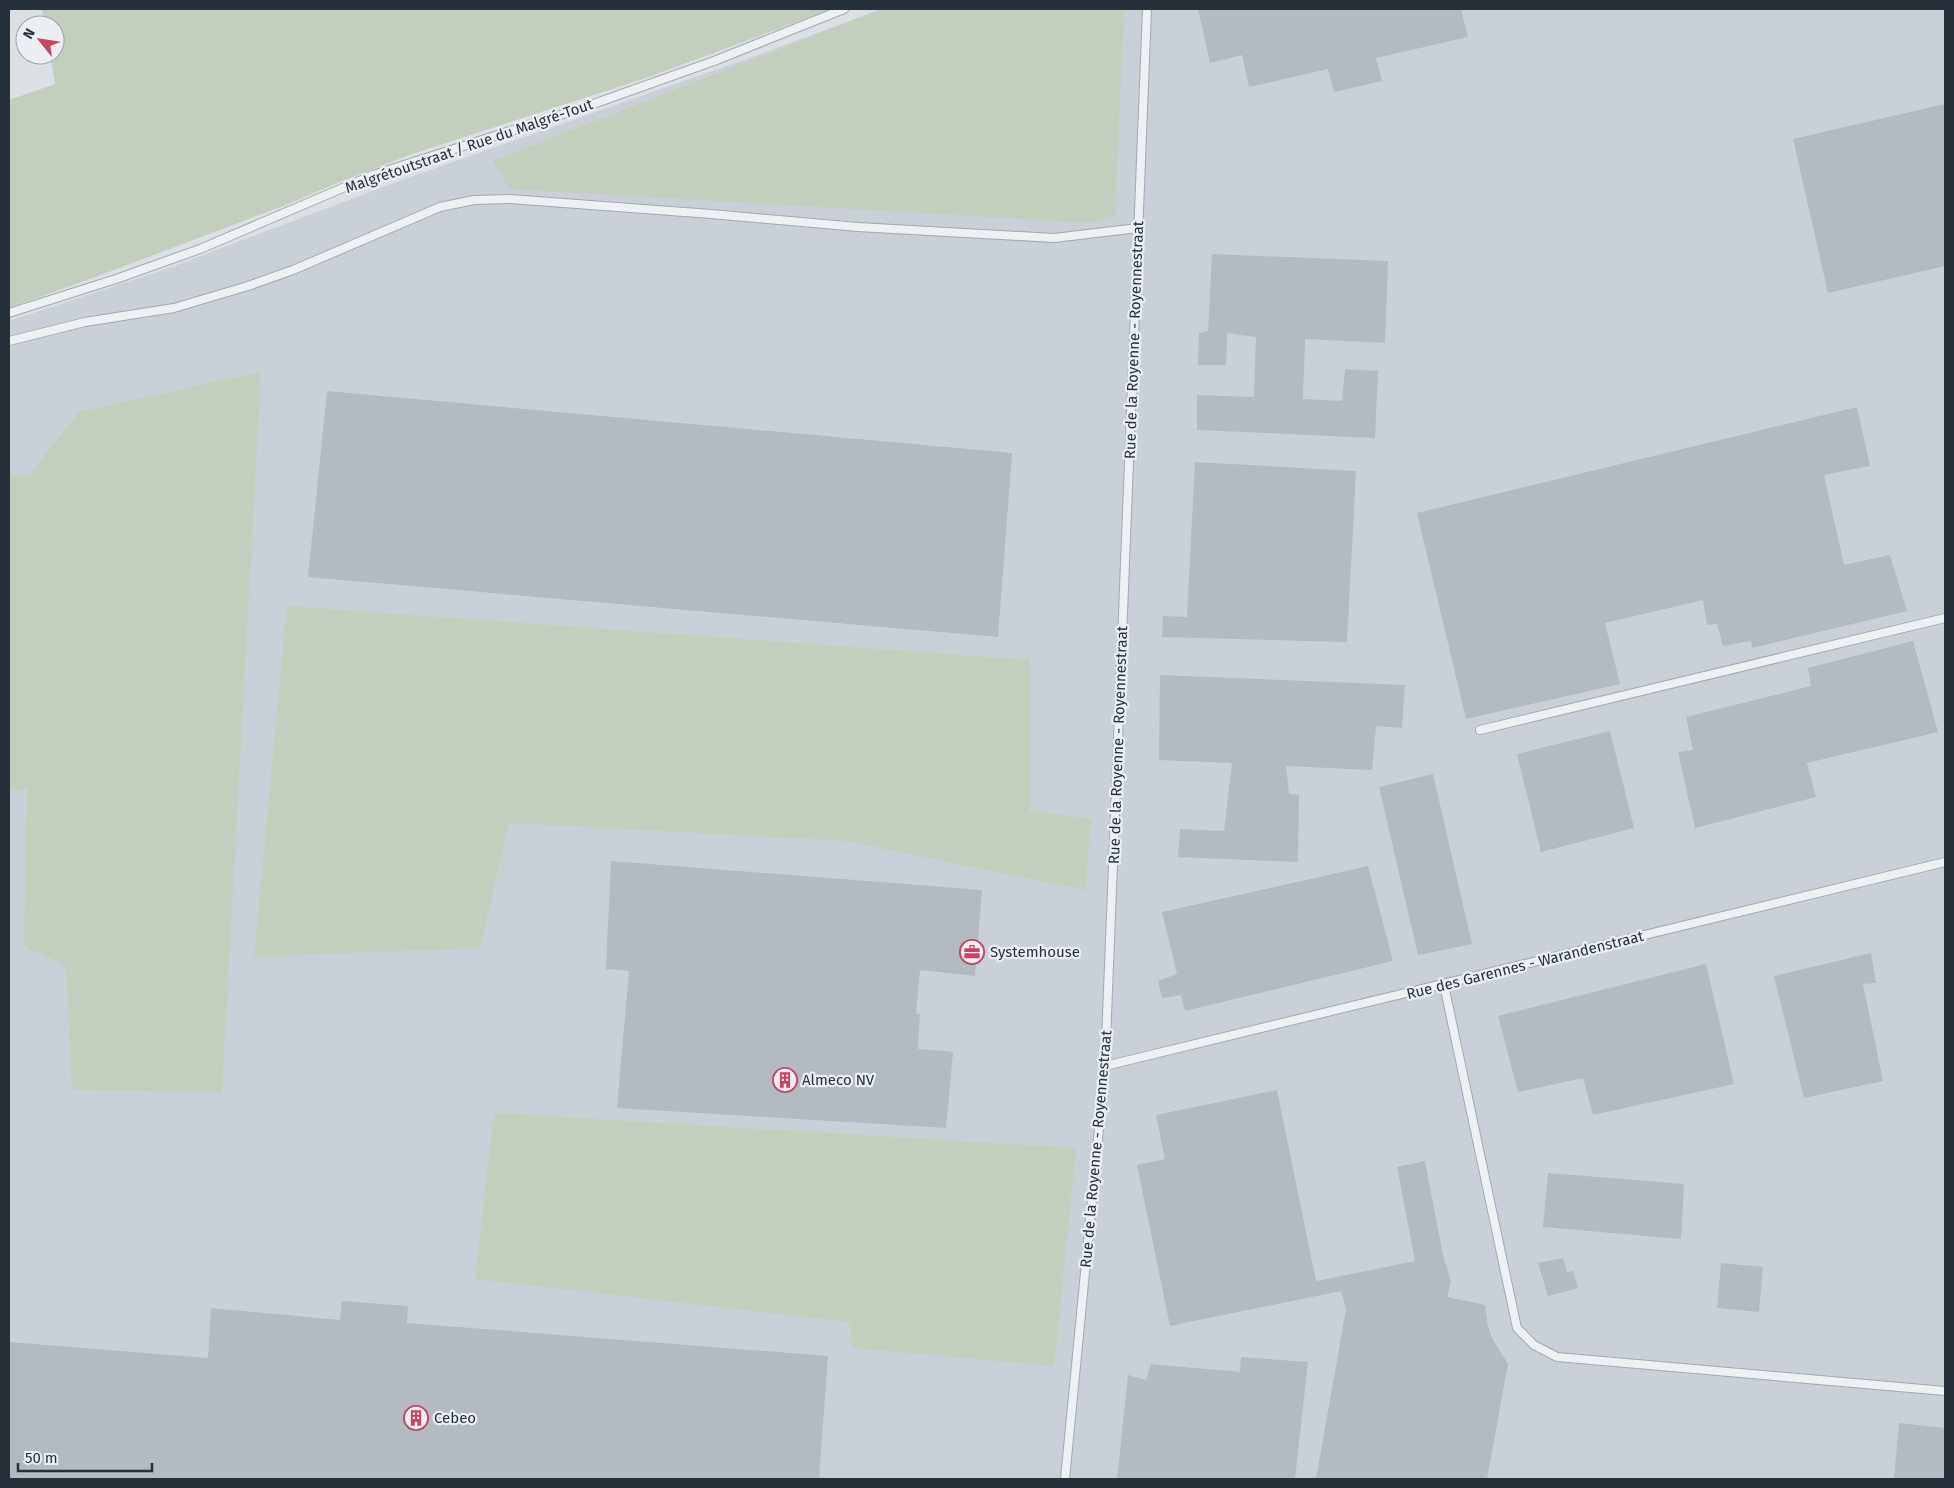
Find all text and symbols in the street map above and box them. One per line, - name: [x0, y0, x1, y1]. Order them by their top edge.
- north arrow: [15, 15, 65, 65]
- text: N: [19, 25, 39, 42]
- street label: Malgrétoutstraat / Rue du Malgré-Tout: [343, 95, 596, 197]
- street label: Rue de la Royenne - Royennestraat: [1121, 220, 1147, 459]
- street label: Rue de la Royenne - Royennestraat: [1105, 625, 1131, 864]
- street label: Rue des Garennes - Warandenstraat: [1405, 927, 1646, 1003]
- office icon: Systemhouse: [959, 939, 985, 965]
- place label: Systemhouse: [990, 943, 1080, 961]
- street label: Rue de la Royenne - Royennestraat: [1077, 1029, 1115, 1269]
- building icon: Almeco NV: [772, 1067, 798, 1093]
- place label: Almeco NV: [802, 1071, 875, 1089]
- building icon: Cebeo: [403, 1405, 429, 1431]
- place label: Cebeo: [434, 1409, 476, 1427]
- scale bar: [18, 1440, 151, 1472]
- text: 50 m: [25, 1449, 58, 1467]

